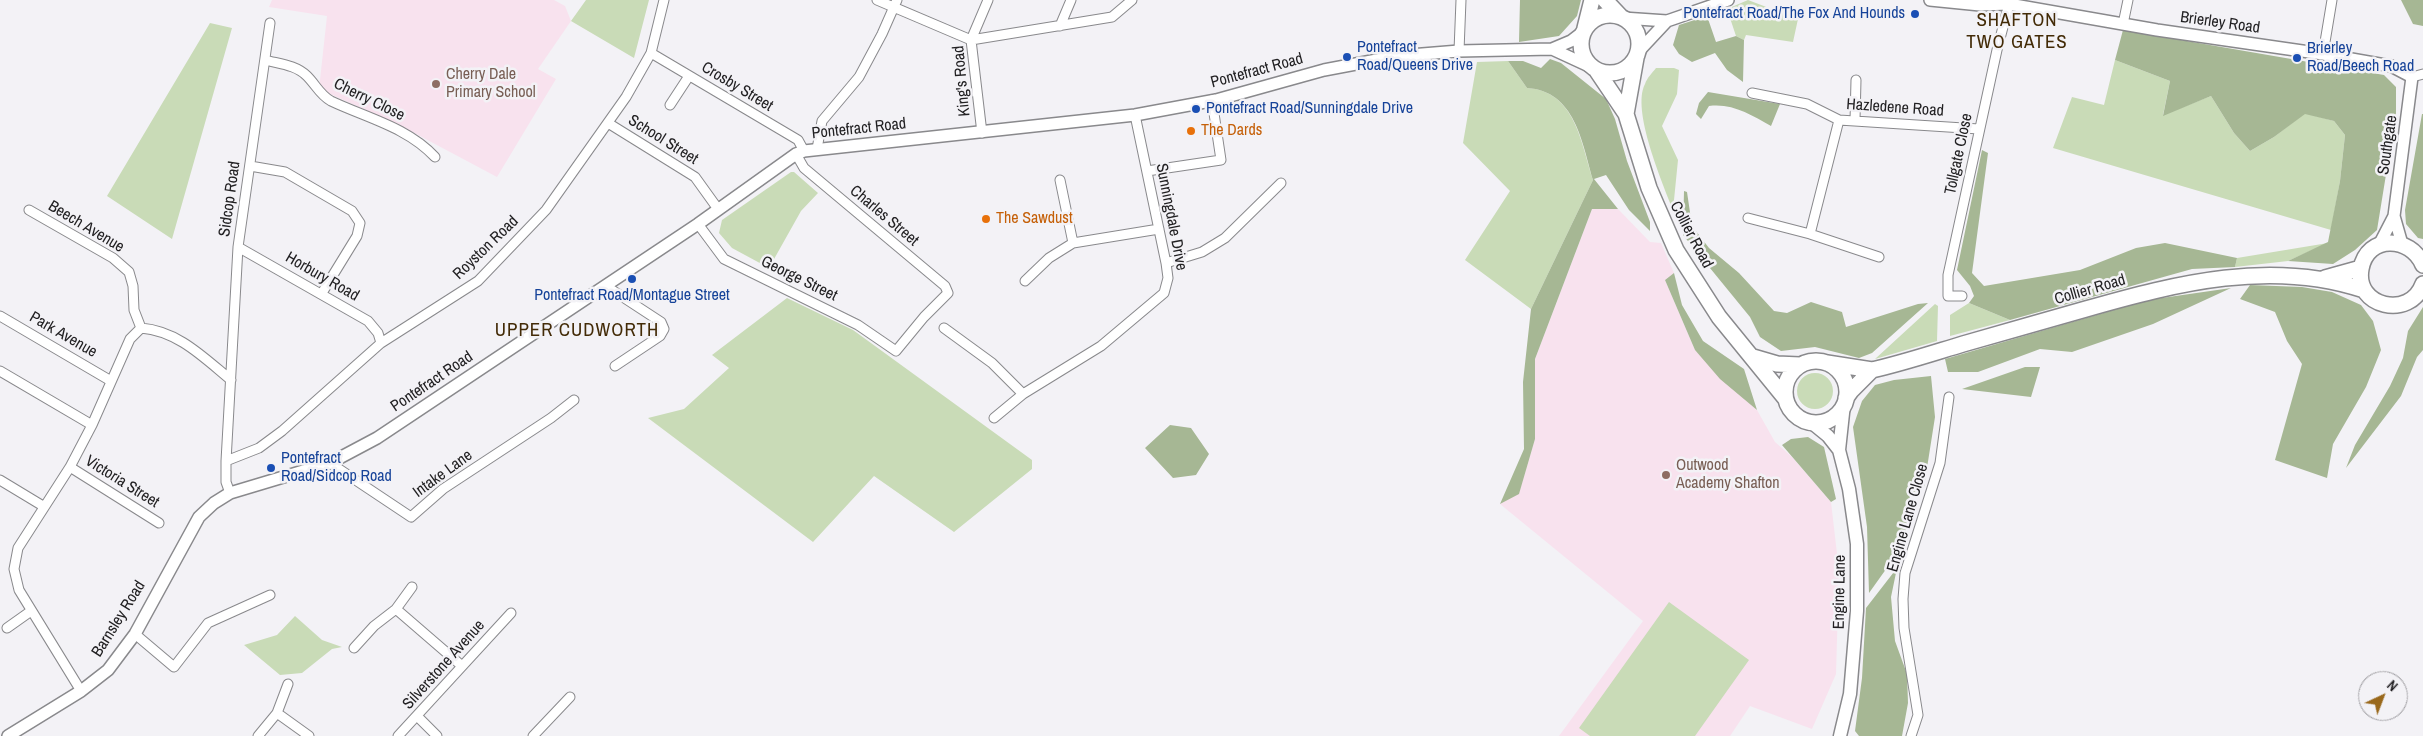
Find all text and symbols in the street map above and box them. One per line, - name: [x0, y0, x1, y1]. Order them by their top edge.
- place label: Pontefract Road/The Fox And Hounds: [1683, 4, 1905, 24]
- marker: Pontefract Road/The Fox And Hounds: [1909, 8, 1921, 20]
- street label: Brierley Road: [2179, 8, 2261, 38]
- district label: SHAFTON TWO GATES: [1965, 10, 2069, 54]
- place label: Pontefract Road/Queens Drive: [1357, 38, 1473, 76]
- place label: Brierley Road/Beech Road: [2307, 39, 2414, 77]
- street label: King's Road: [949, 45, 975, 117]
- street label: Pontefract Road: [1209, 49, 1305, 93]
- marker: Pontefract Road/Queens Drive: [1341, 51, 1353, 63]
- marker: Brierley Road/Beech Road: [2291, 52, 2303, 64]
- street label: Crosby Street: [698, 58, 776, 116]
- place label: Cherry Dale Primary School: [446, 65, 536, 103]
- street label: Cherry Close: [330, 75, 408, 125]
- marker: Cherry Dale Primary School: [430, 78, 442, 90]
- street label: Hazledene Road: [1846, 95, 1944, 121]
- place label: Pontefract Road/Sunningdale Drive: [1206, 99, 1413, 119]
- marker: Pontefract Road/Sunningdale Drive: [1190, 103, 1202, 115]
- street label: School Street: [625, 111, 701, 169]
- street label: Tollgate Close: [1941, 112, 1977, 196]
- street label: Pontefract Road: [811, 114, 907, 144]
- street label: Southgate: [2374, 114, 2402, 176]
- place label: The Dards: [1201, 121, 1262, 141]
- marker: The Dards: [1185, 125, 1197, 137]
- street label: Sidcop Road: [215, 160, 245, 238]
- street label: Sunningdale Drive: [1151, 162, 1191, 272]
- street label: Charles Street: [846, 182, 922, 250]
- street label: Beech Avenue: [45, 197, 127, 257]
- street label: Collier Road: [1665, 198, 1717, 272]
- place label: The Sawdust: [996, 209, 1073, 229]
- street label: Royston Road: [449, 212, 523, 284]
- marker: The Sawdust: [980, 213, 992, 225]
- street label: Horbury Road: [282, 248, 362, 306]
- street label: George Street: [758, 252, 840, 306]
- street label: Collier Road: [2052, 271, 2128, 309]
- marker: Pontefract Road/Montague Street: [626, 273, 638, 285]
- place label: Pontefract Road/Montague Street: [534, 286, 730, 306]
- street label: Park Avenue: [26, 308, 100, 362]
- district label: UPPER CUDWORTH: [493, 320, 661, 342]
- street label: Pontefract Road: [387, 348, 477, 416]
- street label: Intake Lane: [410, 446, 476, 502]
- place label: Pontefract Road/Sidcop Road: [281, 449, 392, 487]
- street label: Victoria Street: [81, 452, 163, 512]
- place label: Outwood Academy Shafton: [1676, 456, 1780, 494]
- marker: Pontefract Road/Sidcop Road: [265, 462, 277, 474]
- street label: Engine Lane Close: [1883, 462, 1933, 574]
- marker: Outwood Academy Shafton: [1660, 469, 1672, 481]
- street label: Engine Lane: [1830, 555, 1850, 629]
- street label: Barnsley Road: [88, 577, 150, 661]
- street label: Silverstone Avenue: [399, 616, 489, 714]
- north arrow: [2358, 671, 2408, 721]
- text: N: [2383, 676, 2402, 695]

